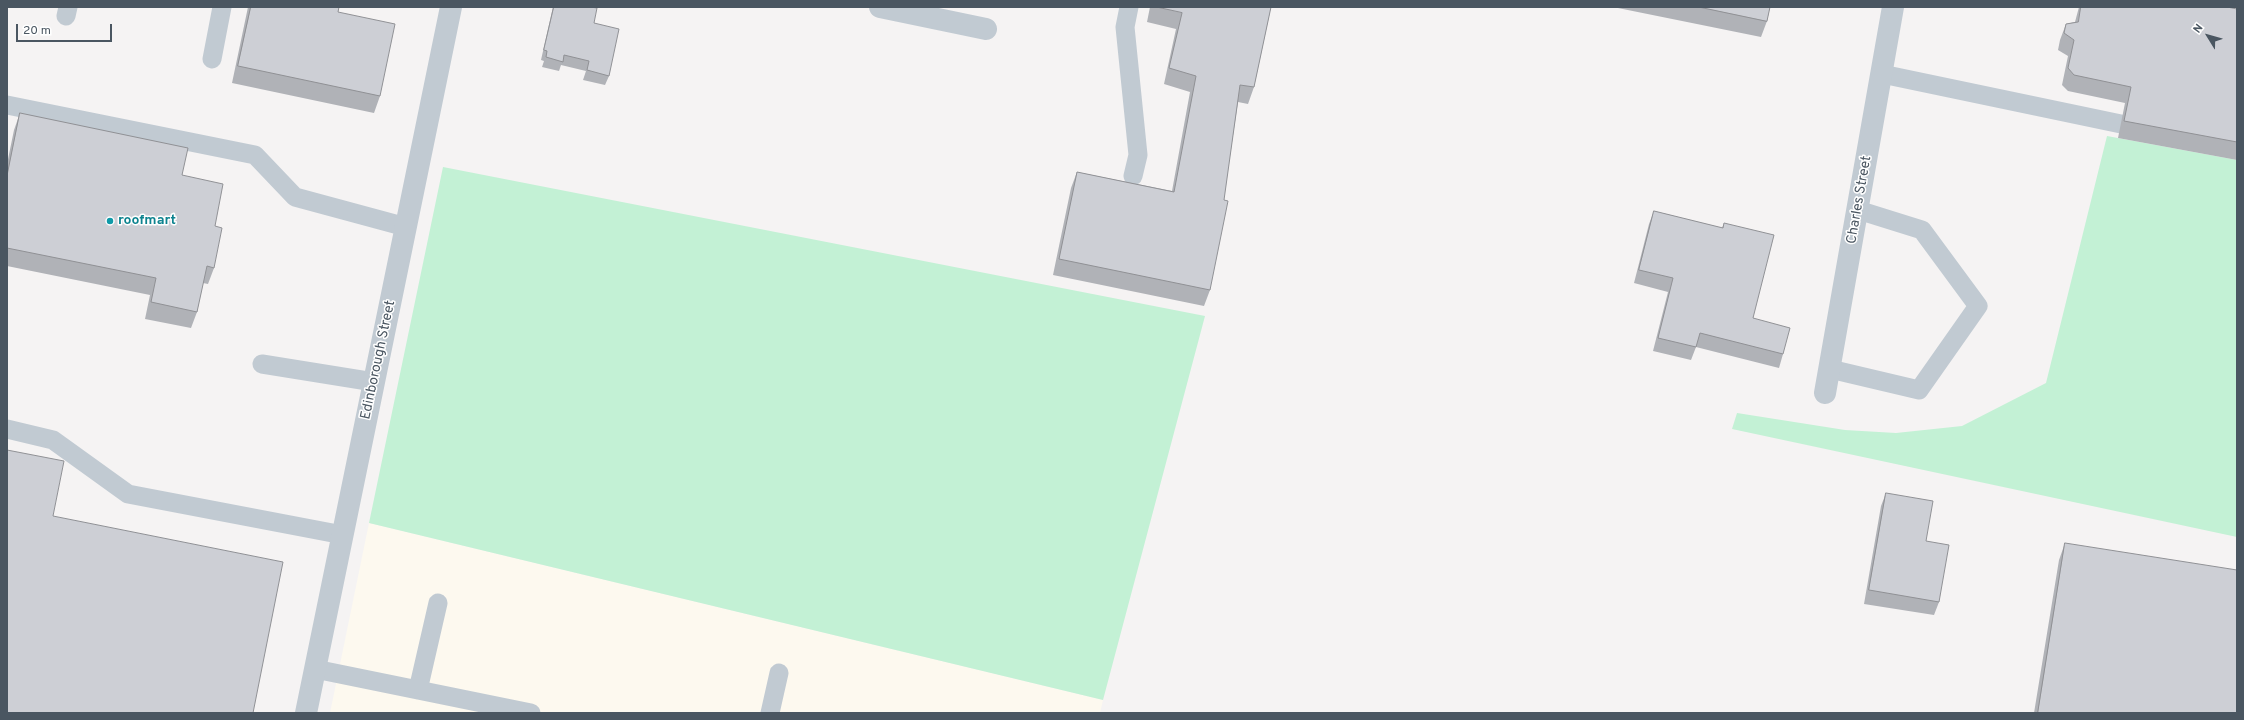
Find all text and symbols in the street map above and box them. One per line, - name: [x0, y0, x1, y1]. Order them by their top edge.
- scale bar: [18, 16, 114, 42]
- north arrow: [2188, 16, 2228, 56]
- text: N: [2190, 21, 2206, 36]
- text: 20 m: [23, 23, 51, 39]
- street label: Charles Street: [1844, 155, 1876, 245]
- place label: roofmart: [118, 213, 176, 229]
- marker: roofmart: [105, 216, 115, 226]
- street label: Edinborough Street: [358, 299, 400, 421]

